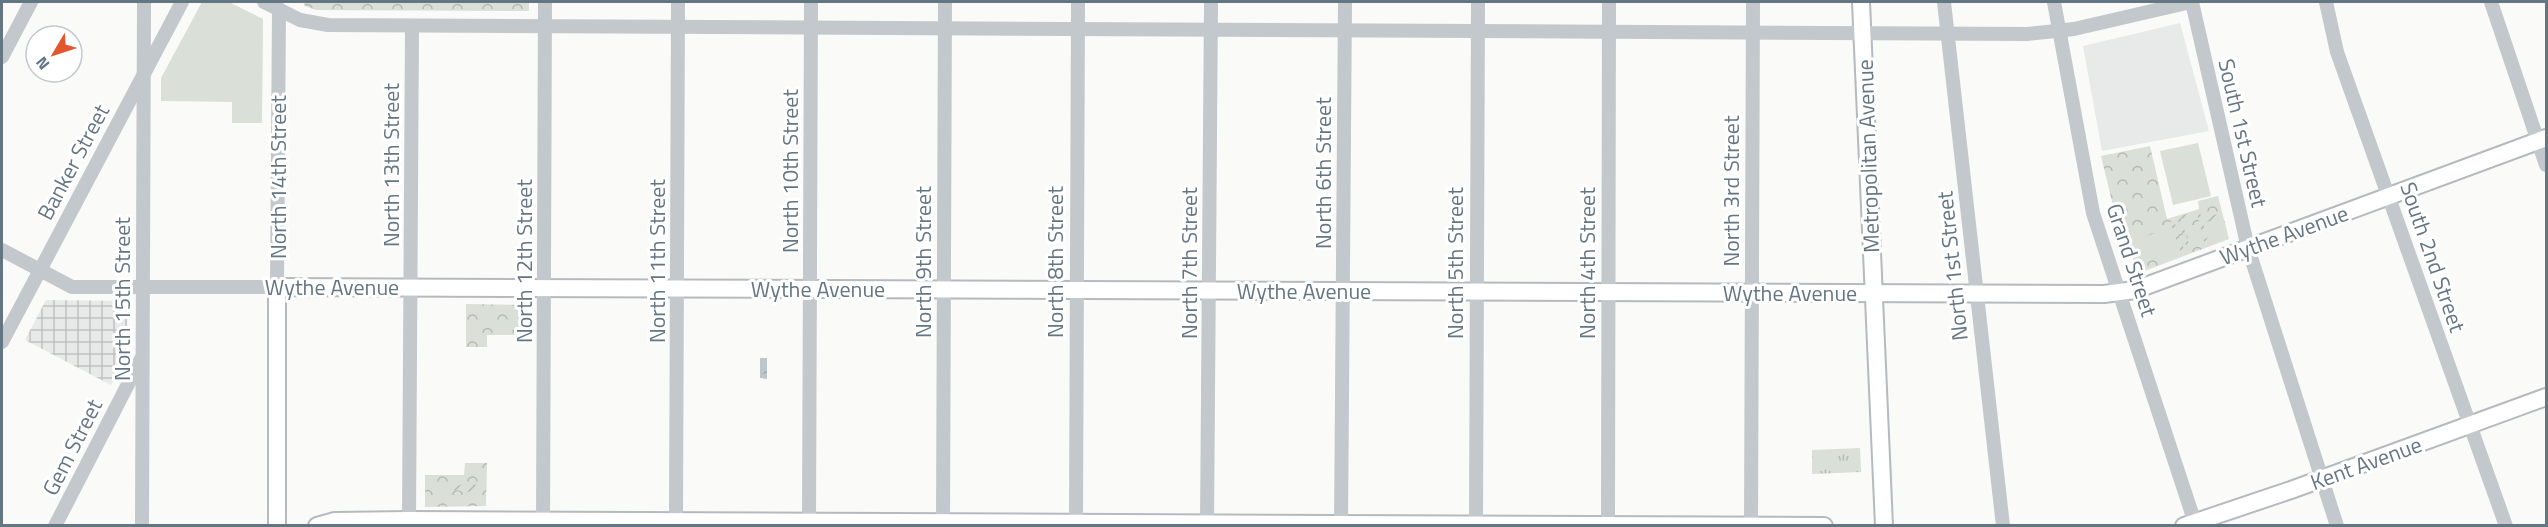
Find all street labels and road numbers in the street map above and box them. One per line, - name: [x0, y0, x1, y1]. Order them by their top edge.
- street label: South 1st Street: [2209, 55, 2277, 211]
- street label: Metropolitan Avenue: [1848, 59, 1888, 253]
- street label: North 13th Street: [374, 83, 408, 247]
- street label: North 10th Street: [773, 89, 807, 253]
- street label: North 14th Street: [261, 95, 295, 259]
- street label: North 6th Street: [1306, 97, 1340, 249]
- street label: Banker Street: [28, 98, 118, 226]
- street label: North 3rd Street: [1714, 115, 1748, 267]
- street label: South 2nd Street: [2391, 177, 2475, 337]
- street label: North 12th Street: [507, 179, 541, 343]
- street label: North 11th Street: [640, 179, 674, 343]
- street label: North 9th Street: [906, 186, 940, 338]
- street label: North 8th Street: [1038, 186, 1072, 338]
- street label: North 7th Street: [1172, 187, 1206, 339]
- street label: North 5th Street: [1438, 187, 1472, 339]
- street label: North 4th Street: [1570, 187, 1604, 339]
- street label: North 1st Street: [1927, 189, 1977, 342]
- street label: Wythe Avenue: [2215, 196, 2353, 274]
- street label: Grand Street: [2098, 199, 2166, 321]
- street label: North 15th Street: [105, 217, 139, 381]
- street label: Wythe Avenue: [265, 270, 399, 304]
- street label: Wythe Avenue: [751, 272, 885, 306]
- street label: Wythe Avenue: [1237, 274, 1371, 308]
- street label: Wythe Avenue: [1723, 276, 1857, 310]
- street label: Gem Street: [33, 392, 111, 501]
- street label: Kent Avenue: [2305, 427, 2427, 499]

